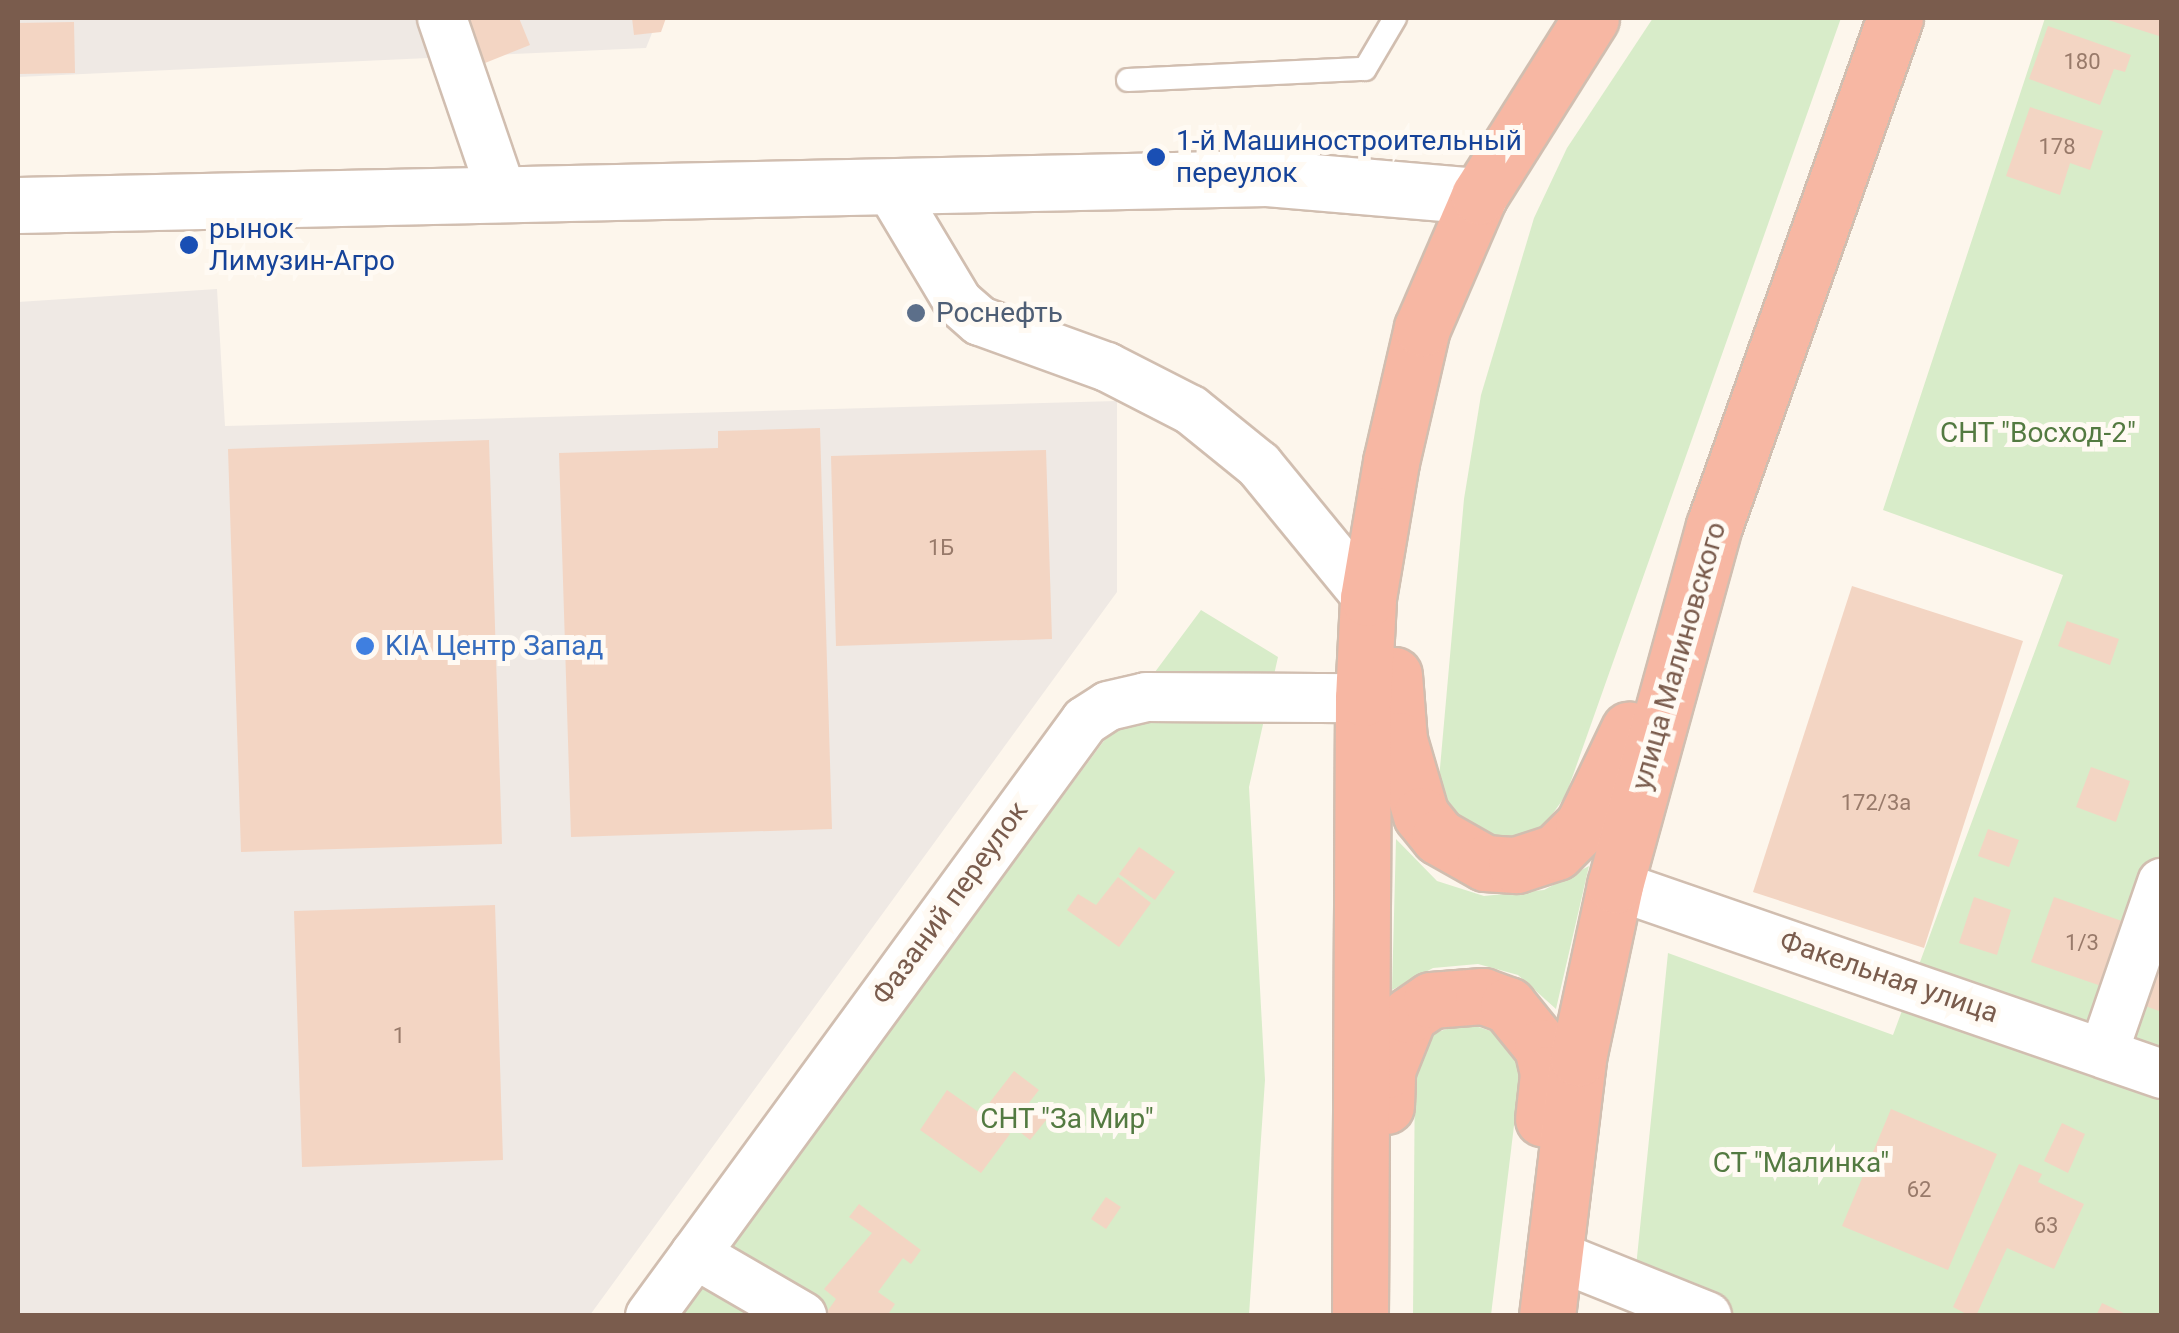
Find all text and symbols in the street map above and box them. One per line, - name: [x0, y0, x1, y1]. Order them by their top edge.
- house number: 180: [2063, 49, 2101, 75]
- place label: 1-й Машиностроительный переулок: [1176, 124, 1522, 190]
- house number: 178: [2038, 134, 2076, 160]
- marker: 1-й Машиностроительный переулок: [1145, 146, 1167, 168]
- place label: рынок Лимузин-Агро: [209, 212, 395, 278]
- marker: рынок Лимузин-Агро: [178, 234, 200, 256]
- place label: Роснефть: [936, 296, 1063, 330]
- marker: Роснефть: [905, 302, 927, 324]
- park label: СНТ "Восход-2": [1940, 416, 2136, 450]
- street label: улица Малиновского: [1625, 518, 1733, 794]
- house number: 1Б: [928, 535, 954, 561]
- place label: KIA Центр Запад: [385, 629, 603, 663]
- marker: KIA Центр Запад: [354, 635, 376, 657]
- house number: 172/3а: [1841, 790, 1911, 816]
- street label: Фазаний переулок: [865, 795, 1035, 1011]
- street label: Факельная улица: [1775, 924, 2003, 1030]
- house number: 1/3: [2065, 930, 2099, 956]
- house number: 1: [393, 1023, 405, 1049]
- park label: СНТ "За Мир": [980, 1102, 1154, 1136]
- park label: СТ "Малинка": [1712, 1146, 1890, 1180]
- house number: 62: [1907, 1177, 1931, 1203]
- house number: 63: [2034, 1213, 2058, 1239]

